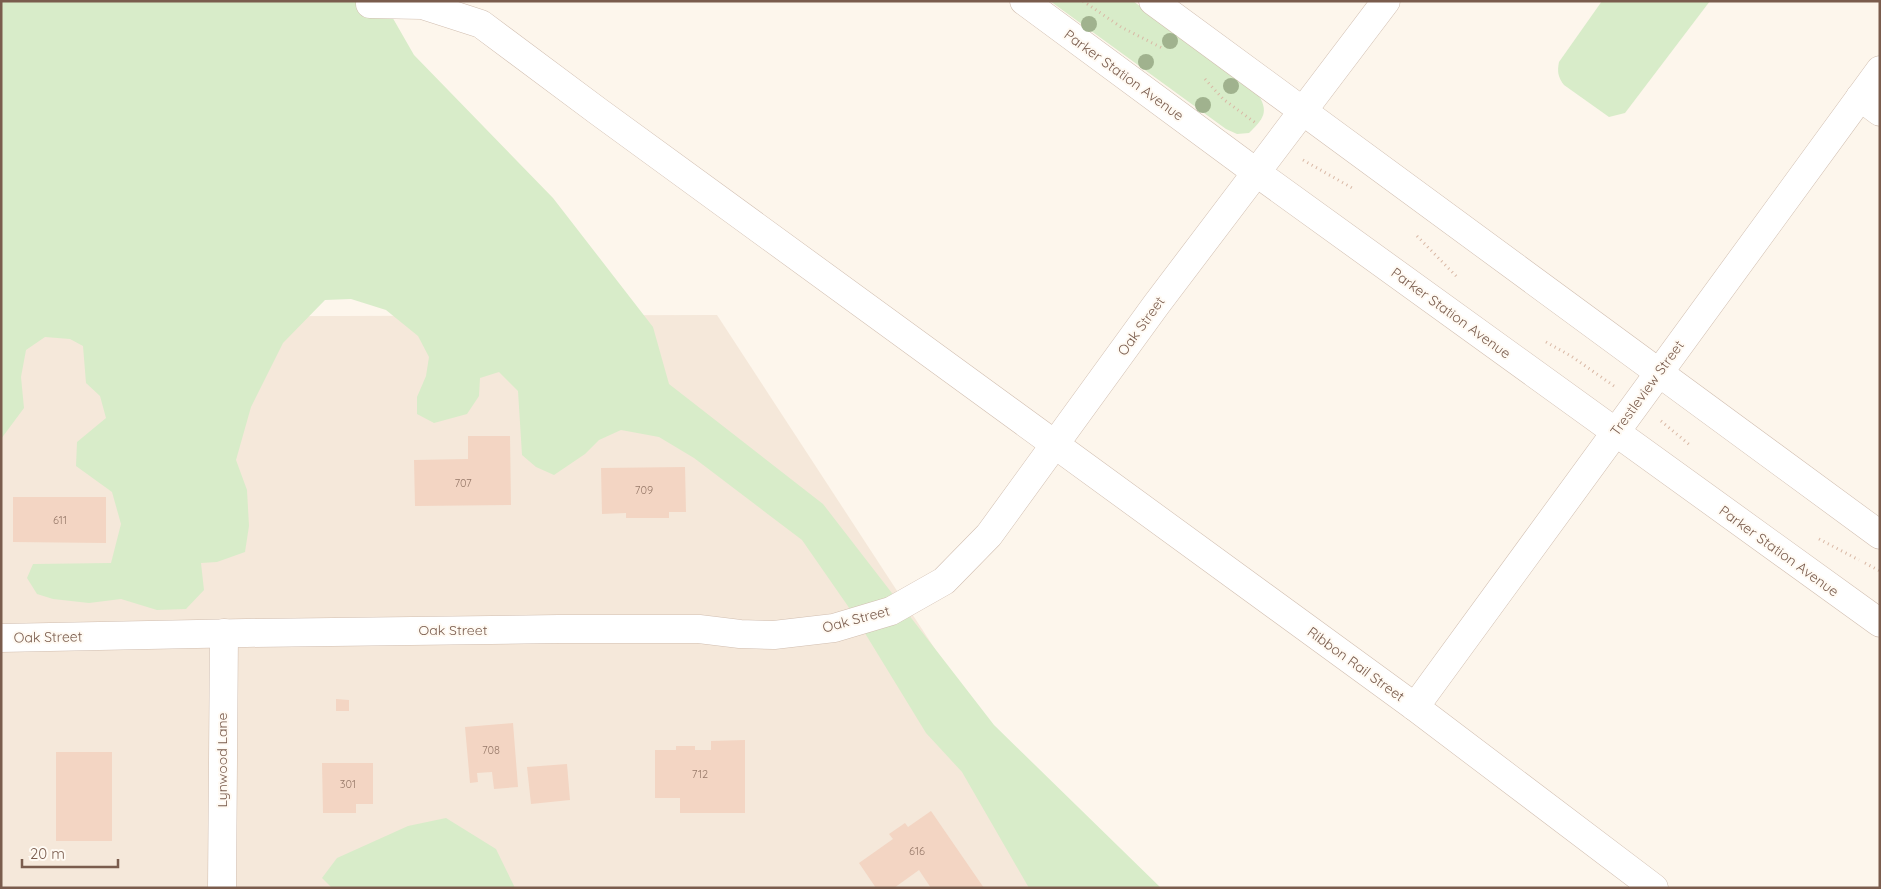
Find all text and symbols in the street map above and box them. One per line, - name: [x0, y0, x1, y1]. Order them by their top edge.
- street label: Parker Station Avenue: [1061, 26, 1187, 125]
- street label: Parker Station Avenue: [1388, 264, 1514, 363]
- street label: Oak Street: [1113, 293, 1169, 359]
- street label: Trestleview Street: [1606, 336, 1688, 439]
- house number: 707: [454, 476, 472, 490]
- house number: 709: [635, 483, 653, 497]
- street label: Parker Station Avenue: [1716, 502, 1842, 601]
- house number: 611: [53, 513, 67, 527]
- street label: Oak Street: [820, 601, 892, 637]
- street label: Oak Street: [419, 621, 488, 639]
- street label: Ribbon Rail Street: [1304, 623, 1408, 706]
- street label: Oak Street: [13, 627, 83, 647]
- street label: Lynwood Lane: [213, 712, 231, 807]
- house number: 708: [482, 743, 500, 757]
- house number: 712: [692, 767, 708, 781]
- house number: 301: [340, 777, 356, 791]
- scale bar: [22, 836, 119, 868]
- text: 20 m: [30, 844, 65, 863]
- house number: 616: [909, 844, 925, 858]

